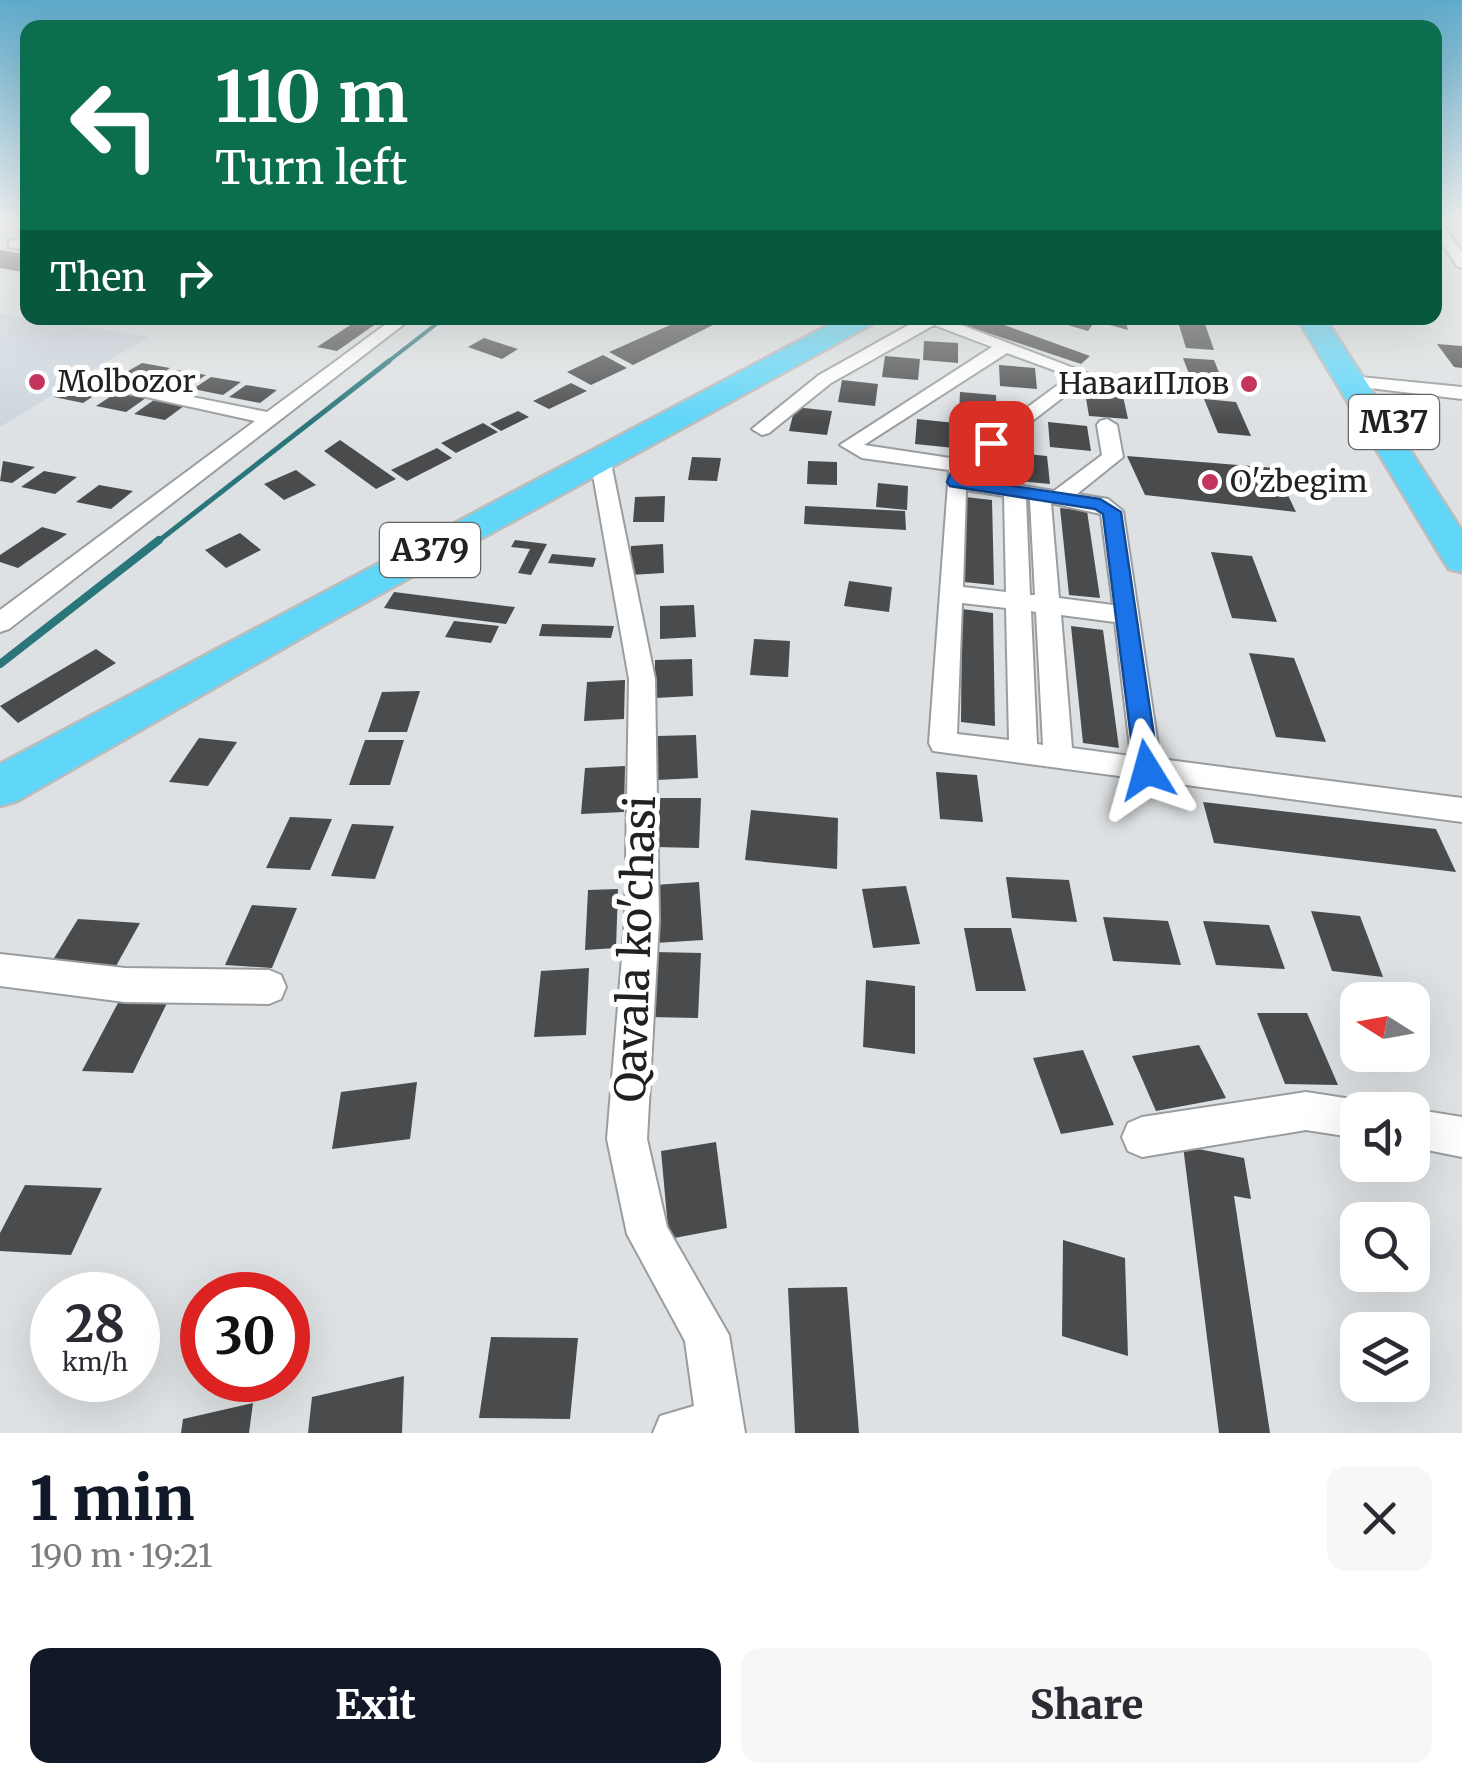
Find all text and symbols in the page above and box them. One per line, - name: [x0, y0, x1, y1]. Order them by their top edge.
- text: 110 m: [215, 53, 408, 141]
- icon: left: [50, 60, 180, 190]
- text: Turn left: [215, 140, 407, 196]
- icon: right: [167, 250, 222, 305]
- text: Then: [50, 254, 147, 301]
- place label: Molbozor: [57, 362, 196, 400]
- place label: НаваиПлов: [1058, 364, 1229, 402]
- marker: Molbozor: [26, 371, 48, 393]
- marker: НаваиПлов: [1238, 373, 1260, 395]
- road number: M37: [1349, 395, 1439, 449]
- pin: [949, 401, 1034, 486]
- icon: arrive: [964, 416, 1019, 471]
- place label: O'zbegim: [1230, 462, 1368, 500]
- marker: O'zbegim: [1199, 471, 1221, 493]
- road number: A379: [380, 523, 480, 577]
- position arrow: [1095, 718, 1199, 822]
- street label: Qavala ko'chasi: [604, 795, 666, 1103]
- north arrow: [1340, 982, 1430, 1072]
- map controls: [1340, 982, 1430, 1402]
- button: sound: [1340, 1092, 1430, 1182]
- button: search: [1340, 1202, 1430, 1292]
- speed limit sign: 30: [180, 1272, 310, 1402]
- text: 28: [65, 1293, 125, 1356]
- button: layers: [1340, 1312, 1430, 1402]
- text: km/h: [62, 1346, 128, 1378]
- text: 1 min: [30, 1461, 194, 1536]
- button: close: [1327, 1466, 1432, 1571]
- text: 190 m · 19:21: [30, 1536, 213, 1576]
- button: Exit: [30, 1648, 721, 1763]
- button: Share: [741, 1648, 1432, 1763]

